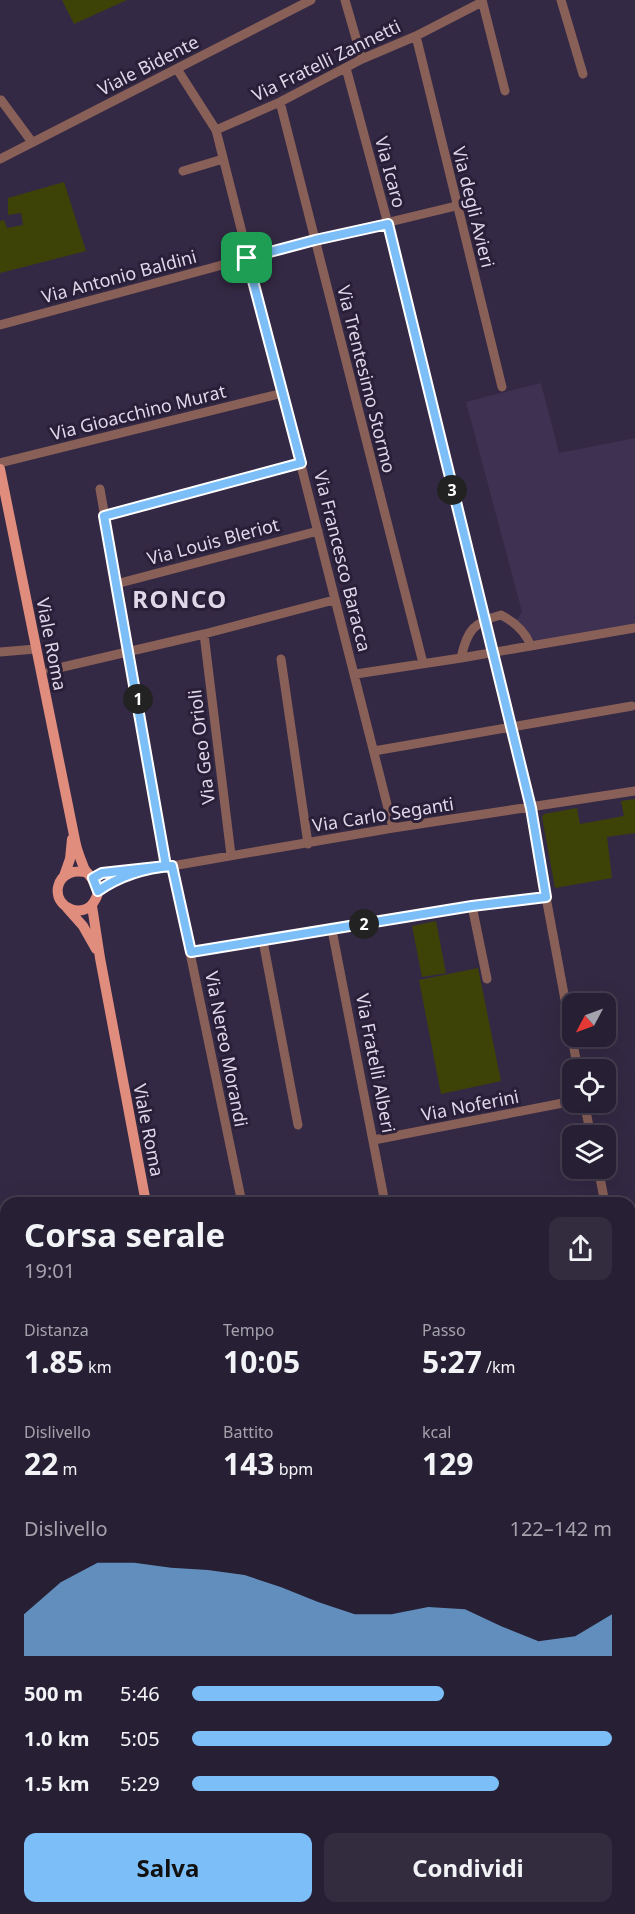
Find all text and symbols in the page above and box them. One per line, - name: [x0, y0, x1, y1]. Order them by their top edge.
- street label: Via Fratelli Zannetti: [248, 14, 404, 106]
- street label: Viale Bidente: [93, 29, 203, 101]
- street label: Via Icaro: [370, 134, 412, 210]
- street label: Via degli Avieri: [447, 144, 501, 270]
- pin: [221, 232, 272, 283]
- icon: arrive: [230, 241, 263, 274]
- street label: Via Antonio Baldini: [39, 244, 199, 308]
- street label: Via Trentesimo Stormo: [332, 283, 402, 475]
- street label: Via Gioacchino Murat: [48, 378, 229, 445]
- street label: Via Francesco Baracca: [309, 468, 377, 654]
- pin: 3: [437, 475, 467, 505]
- text: 3: [447, 479, 457, 501]
- street label: Via Louis Bleriot: [144, 512, 282, 570]
- district label: RONCO: [132, 582, 228, 615]
- street label: Viale Roma: [31, 596, 73, 692]
- pin: 1: [123, 684, 153, 714]
- text: 1: [133, 688, 143, 710]
- street label: Via Geo Orioli: [182, 688, 220, 806]
- street label: Via Carlo Seganti: [311, 791, 455, 837]
- pin: 2: [349, 909, 379, 939]
- text: 2: [359, 913, 369, 935]
- street label: Via Nereo Morandi: [200, 969, 254, 1129]
- street label: Via Fratelli Alberi: [351, 991, 401, 1135]
- north arrow: [562, 993, 616, 1047]
- map controls: [562, 993, 616, 1179]
- button: locate: [562, 1059, 616, 1113]
- street label: Viale Roma: [128, 1082, 170, 1178]
- street label: Via Noferini: [419, 1084, 521, 1126]
- button: layers: [562, 1125, 616, 1179]
- text: Corsa serale: [24, 1212, 225, 1257]
- button: share: [549, 1217, 612, 1280]
- text: 19:01: [24, 1257, 75, 1284]
- text: Distanza: [24, 1319, 89, 1341]
- text: Tempo: [223, 1319, 274, 1341]
- text: Passo: [422, 1319, 466, 1341]
- text: 1.85: [24, 1341, 84, 1382]
- text: 10:05: [223, 1341, 300, 1382]
- text: 5:27: [422, 1341, 482, 1382]
- text: km: [84, 1356, 112, 1378]
- text: /km: [482, 1356, 516, 1378]
- text: Dislivello: [24, 1421, 91, 1443]
- text: Battito: [223, 1421, 274, 1443]
- text: kcal: [422, 1421, 451, 1443]
- text: 22: [24, 1443, 58, 1484]
- text: 143: [223, 1443, 274, 1484]
- text: 129: [422, 1443, 473, 1484]
- text: m: [58, 1458, 77, 1480]
- text: bpm: [274, 1458, 313, 1480]
- text: Dislivello: [24, 1515, 108, 1542]
- text: 122–142 m: [509, 1515, 612, 1542]
- text: 500 m: [24, 1680, 83, 1707]
- text: 5:46: [120, 1680, 160, 1707]
- text: 1.0 km: [24, 1725, 90, 1752]
- text: 5:05: [120, 1725, 160, 1752]
- text: 1.5 km: [24, 1770, 90, 1797]
- text: 5:29: [120, 1770, 160, 1797]
- button: Salva: [24, 1833, 312, 1902]
- button: Condividi: [324, 1833, 612, 1902]

